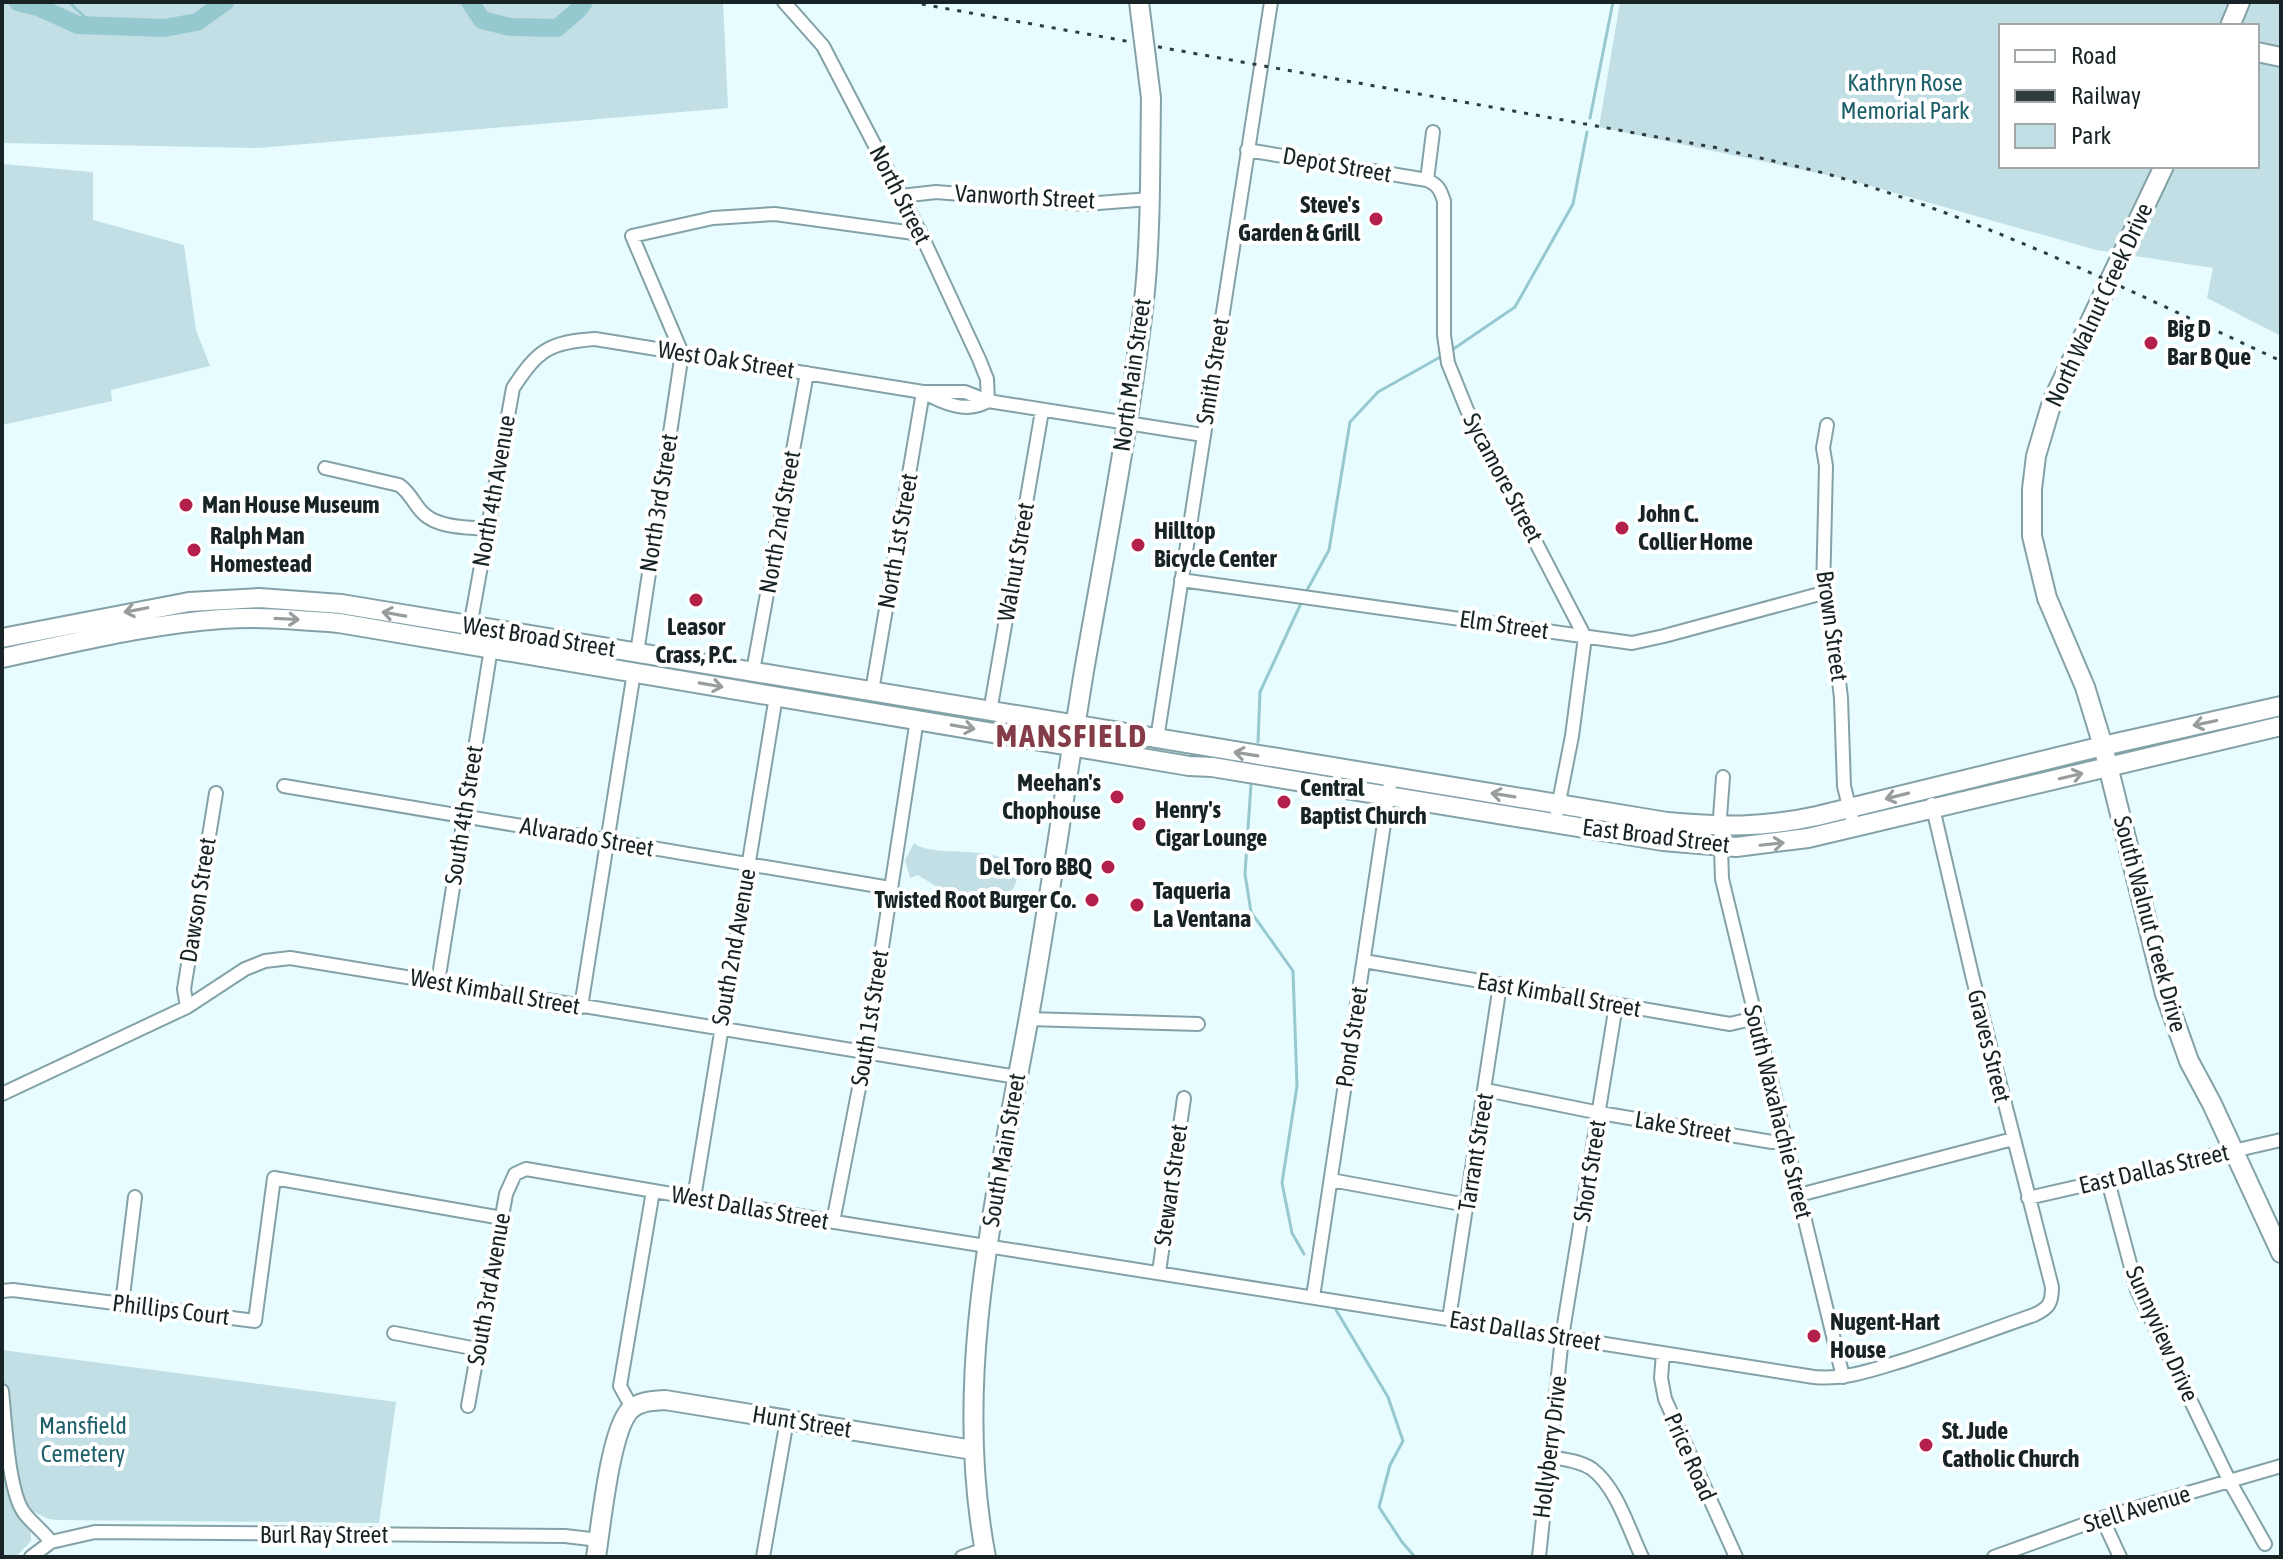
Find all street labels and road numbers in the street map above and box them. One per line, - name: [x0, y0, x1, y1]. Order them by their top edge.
- street label: North Street: [864, 141, 937, 249]
- street label: Depot Street: [1281, 142, 1394, 187]
- street label: Vanworth Street: [954, 179, 1096, 214]
- street label: North Walnut Creek Drive: [2039, 199, 2158, 411]
- street label: North Main Street: [1107, 296, 1156, 453]
- street label: Smith Street: [1191, 316, 1234, 426]
- street label: West Oak Street: [656, 335, 796, 384]
- street label: Sycamore Street: [1458, 409, 1549, 547]
- street label: North 4th Avenue: [467, 413, 520, 569]
- street label: North 3rd Street: [634, 432, 683, 574]
- street label: North 2nd Street: [754, 448, 805, 595]
- street label: North 1st Street: [872, 471, 923, 611]
- street label: Walnut Street: [992, 500, 1039, 623]
- street label: Brown Street: [1811, 569, 1854, 683]
- street label: Elm Street: [1458, 605, 1551, 644]
- street label: West Broad Street: [461, 611, 618, 662]
- street label: South 4th Street: [439, 743, 488, 886]
- street label: Alvarado Street: [518, 811, 656, 862]
- street label: East Broad Street: [1581, 813, 1731, 858]
- street label: South Walnut Creek Drive: [2109, 813, 2192, 1035]
- street label: Dawson Street: [174, 835, 221, 964]
- street label: South 2nd Avenue: [706, 866, 761, 1027]
- street label: South 1st Street: [845, 948, 894, 1088]
- street label: West Kimball Street: [408, 963, 582, 1020]
- street label: East Kimball Street: [1475, 967, 1643, 1022]
- street label: Pond Street: [1330, 984, 1373, 1089]
- street label: Graves Street: [1962, 987, 2017, 1105]
- street label: South Waxahachie Street: [1739, 1002, 1818, 1222]
- street label: South Main Street: [977, 1071, 1030, 1229]
- street label: Tarrant Street: [1453, 1091, 1498, 1213]
- street label: Lake Street: [1633, 1106, 1733, 1147]
- street label: Short Street: [1568, 1118, 1611, 1224]
- street label: Stewart Street: [1149, 1122, 1192, 1247]
- street label: East Dallas Street: [2076, 1138, 2232, 1199]
- street label: West Dallas Street: [669, 1180, 831, 1235]
- street label: South 3rd Avenue: [462, 1211, 515, 1367]
- street label: Sunnyview Drive: [2121, 1262, 2204, 1406]
- street label: Phillips Court: [111, 1289, 231, 1330]
- street label: East Dallas Street: [1447, 1305, 1603, 1356]
- street label: Hollyberry Drive: [1527, 1374, 1572, 1520]
- street label: Hunt Street: [751, 1400, 854, 1443]
- street label: Price Road: [1659, 1409, 1722, 1505]
- street label: Stell Avenue: [2080, 1480, 2193, 1538]
- street label: Burl Ray Street: [260, 1521, 388, 1548]

